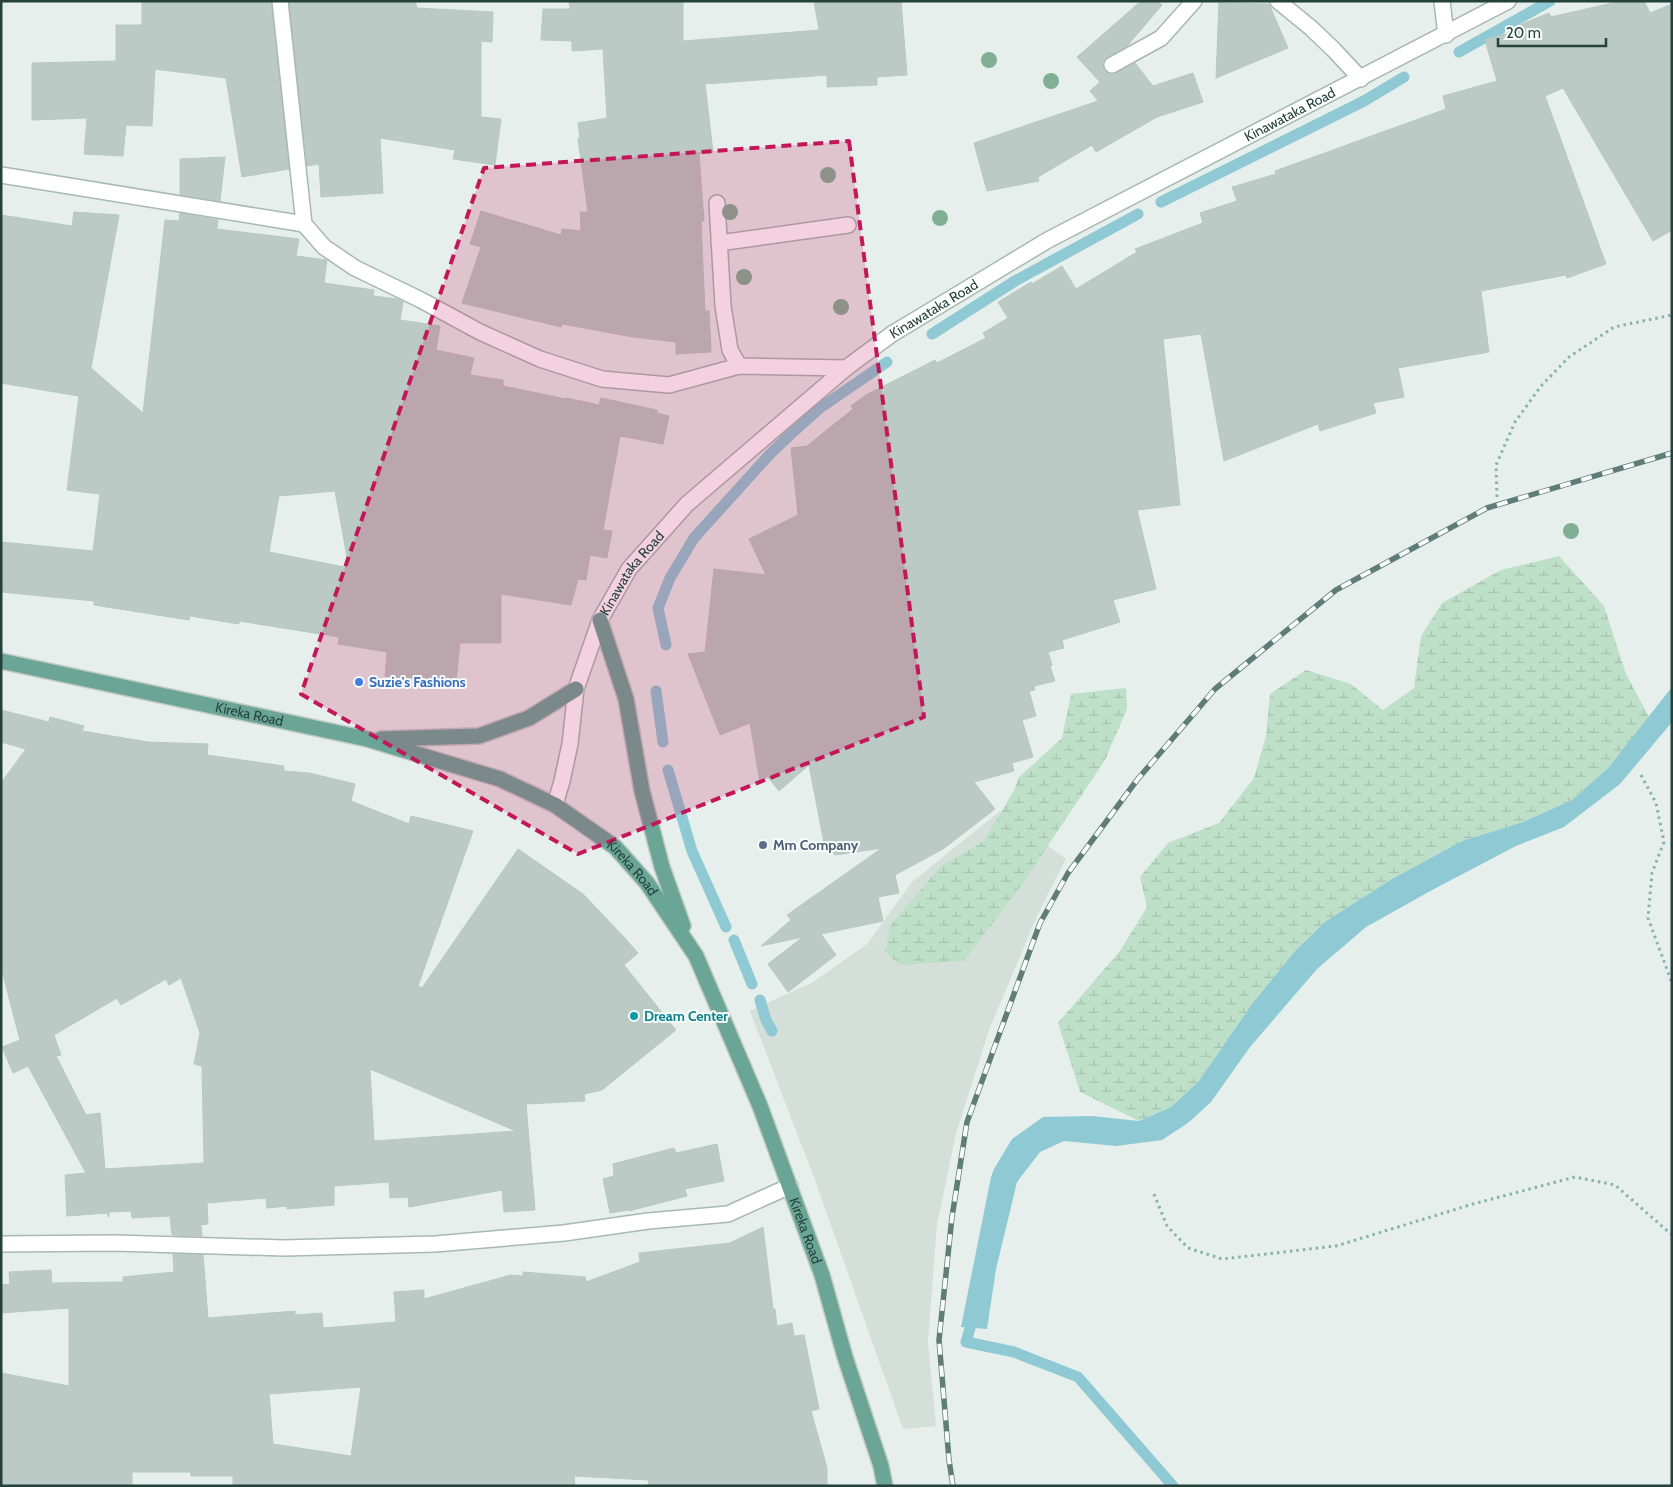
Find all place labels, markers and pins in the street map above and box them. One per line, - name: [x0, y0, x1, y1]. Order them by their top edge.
- place label: Suzie's Fashions: [369, 673, 466, 691]
- marker: Suzie's Fashions: [353, 676, 365, 688]
- place label: Mm Company: [773, 836, 859, 854]
- marker: Mm Company: [757, 839, 769, 851]
- place label: Dream Center: [644, 1007, 728, 1025]
- marker: Dream Center: [628, 1010, 640, 1022]

